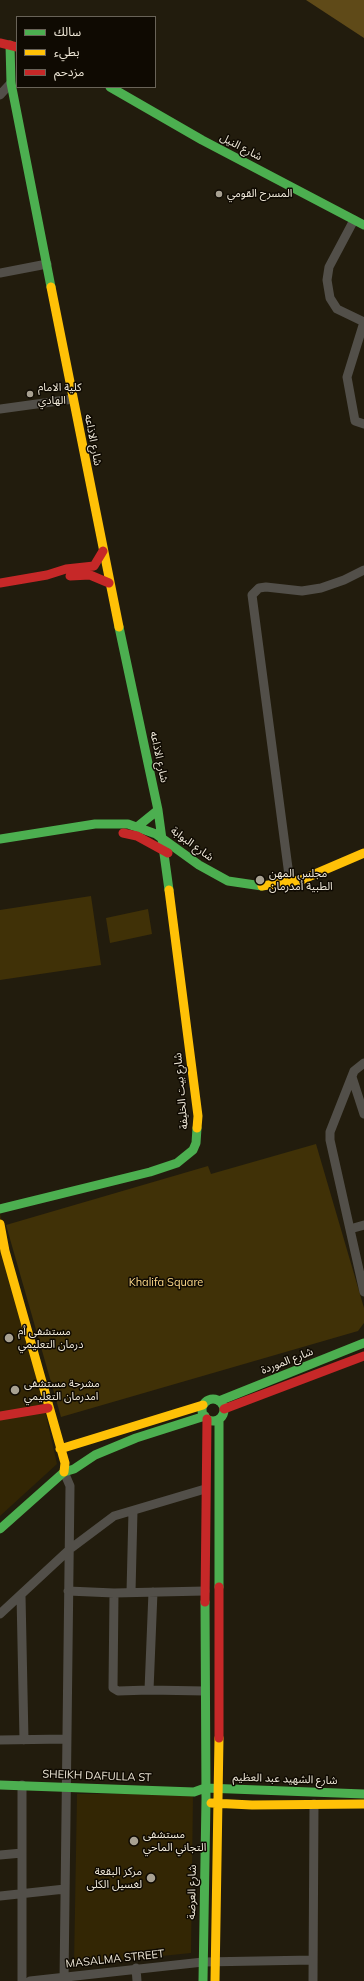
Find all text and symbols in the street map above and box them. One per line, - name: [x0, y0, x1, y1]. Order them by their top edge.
- legend: [16, 16, 156, 88]
- text: سالك: [54, 24, 81, 39]
- text: بطيء: [54, 44, 80, 59]
- text: مزدحم: [54, 64, 84, 79]
- street label: شارع النيل: [218, 130, 264, 164]
- place label: المسرح القومي: [227, 187, 292, 201]
- marker: المسرح القومي: [214, 189, 224, 199]
- place label: كلية الامام الهادي: [38, 381, 81, 407]
- marker: كلية الامام الهادي: [25, 389, 35, 399]
- street label: شارع الاذاعه: [82, 413, 104, 467]
- street label: شارع الاذاعه: [147, 730, 171, 784]
- street label: شارع البوابة: [168, 824, 216, 864]
- place label: مجلس المهن الطبية أمدرمان: [269, 867, 333, 893]
- marker: مجلس المهن الطبية أمدرمان: [254, 874, 266, 886]
- street label: شارع بيت الخليفة: [171, 1052, 191, 1130]
- park label: Khalifa Square: [129, 1276, 203, 1290]
- place label: مستشفى أم درمان التعليمي: [18, 1325, 83, 1351]
- marker: مستشفى أم درمان التعليمي: [3, 1332, 15, 1344]
- street label: شارع الموردة: [259, 1345, 315, 1377]
- place label: مشرحة مستشفى امدرمان التعليمي: [24, 1377, 100, 1403]
- marker: مشرحة مستشفى امدرمان التعليمي: [9, 1384, 21, 1396]
- street label: SHEIKH DAFULLA ST: [42, 1767, 152, 1785]
- street label: شارع الشهيد عبد العظيم: [232, 1771, 338, 1787]
- place label: مستشفى التجاني الماحي: [143, 1828, 206, 1854]
- marker: مستشفى التجاني الماحي: [128, 1835, 140, 1847]
- street label: شارع العرضة: [185, 1864, 199, 1920]
- place label: مركز البقعة لغسيل الكلى: [87, 1865, 142, 1891]
- marker: مركز البقعة لغسيل الكلى: [145, 1872, 157, 1884]
- street label: MASALMA STREET: [65, 1947, 165, 1971]

